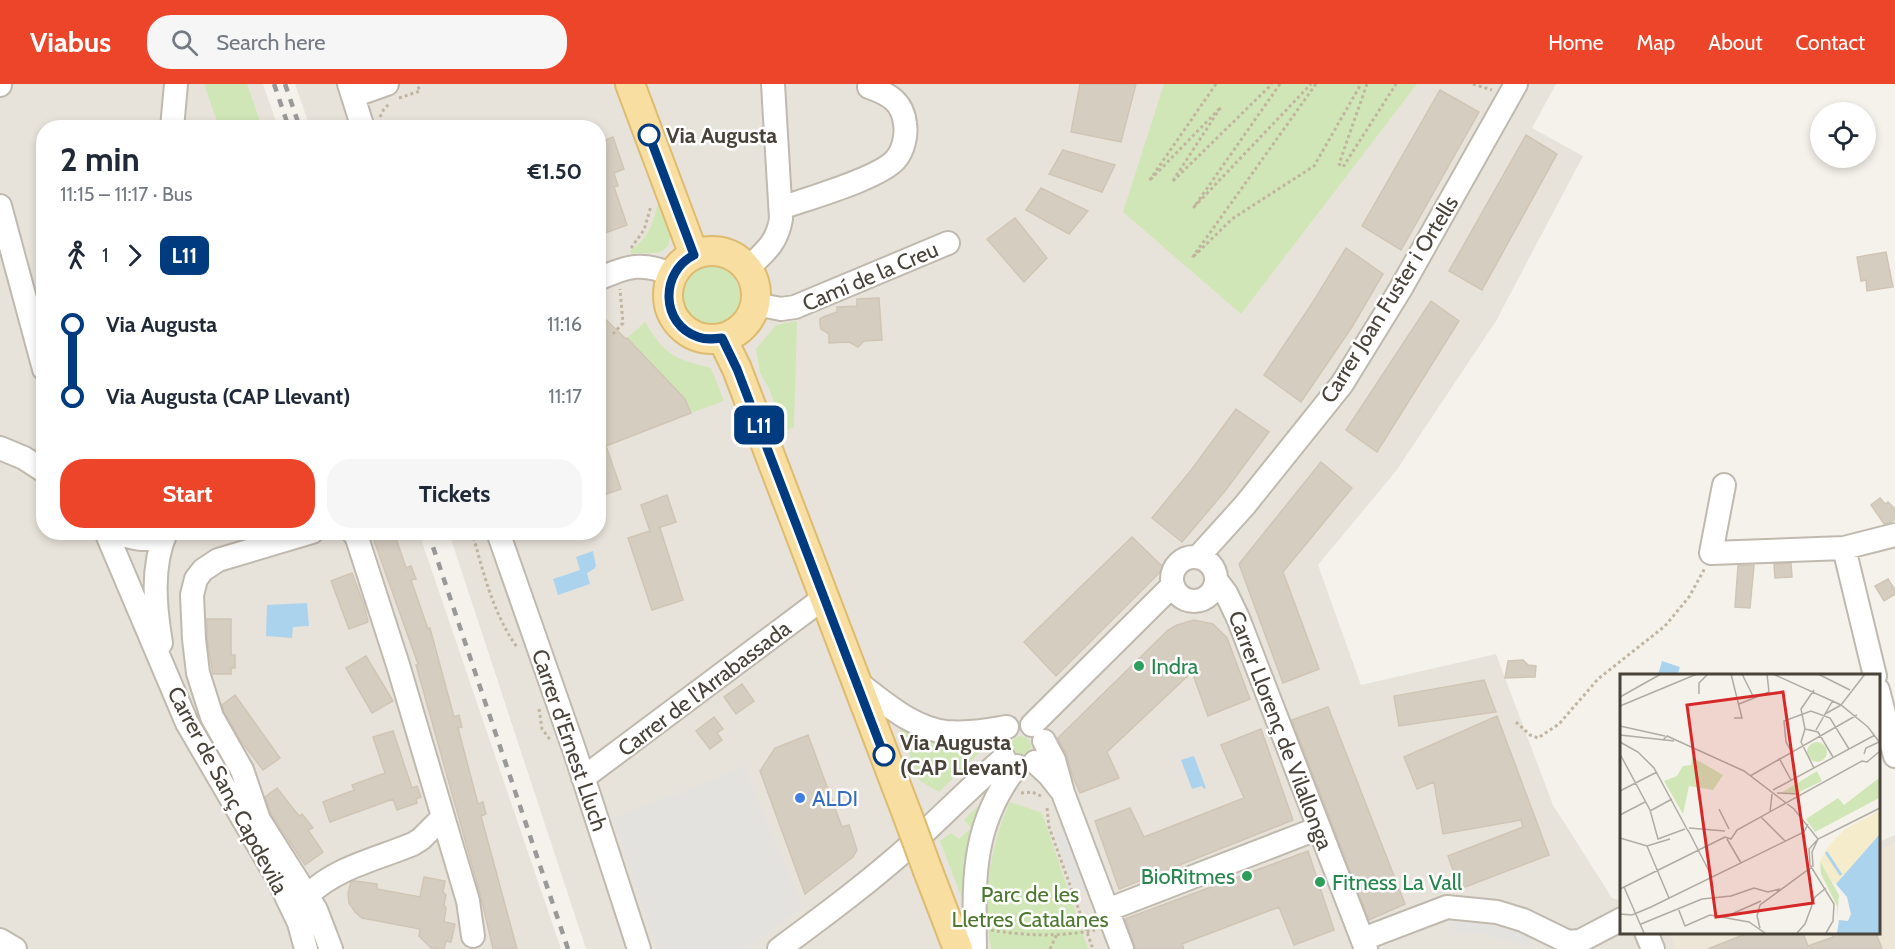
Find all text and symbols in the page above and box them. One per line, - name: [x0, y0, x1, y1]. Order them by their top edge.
- search box: [147, 15, 567, 69]
- text: Viabus: [30, 25, 111, 59]
- icon: search: [168, 26, 201, 59]
- text: Search here: [216, 29, 325, 56]
- text: Home: [1548, 30, 1604, 55]
- text: Map: [1637, 30, 1675, 55]
- text: About: [1708, 30, 1762, 55]
- text: Contact: [1795, 30, 1865, 55]
- map controls: [1810, 102, 1876, 168]
- button: locate: [1810, 102, 1876, 168]
- place label: Via Augusta: [666, 122, 777, 149]
- marker: Via Augusta: [638, 124, 660, 146]
- text: 2 min: [60, 139, 140, 179]
- text: €1.50: [528, 158, 582, 185]
- text: 11:15 – 11:17 · Bus: [60, 182, 193, 206]
- street label: Carrer Joan Fuster i Ortells: [1315, 191, 1464, 408]
- street label: Camí de la Creu: [798, 236, 942, 317]
- icon: walk: [60, 239, 93, 272]
- icon: forward: [118, 239, 151, 272]
- text: 1: [102, 243, 109, 267]
- text: L11: [172, 243, 197, 268]
- text: Via Augusta: [106, 311, 217, 338]
- text: 11:16: [547, 312, 582, 336]
- text: Via Augusta (CAP Llevant): [106, 383, 350, 410]
- text: 11:17: [548, 384, 582, 408]
- line badge: L11: [724, 406, 794, 444]
- text: L11: [746, 413, 772, 438]
- button: Start: [60, 459, 315, 528]
- button: Tickets: [327, 459, 582, 528]
- street label: Carrer Llorenç de Vilallonga: [1222, 607, 1339, 854]
- street label: Carrer de l'Arrabassada: [613, 614, 796, 762]
- street label: Carrer d'Ernest Lluch: [526, 646, 613, 835]
- place label: Indra: [1151, 653, 1199, 680]
- marker: Indra: [1132, 659, 1146, 673]
- inset map: [1620, 674, 1880, 934]
- street label: Carrer de Sanç Capdevila: [161, 682, 294, 899]
- place label: Via Augusta (CAP Llevant): [900, 729, 1028, 781]
- marker: Via Augusta (CAP Llevant): [873, 744, 895, 766]
- place label: ALDI: [812, 785, 858, 812]
- marker: ALDI: [793, 791, 807, 805]
- place label: BioRitmes: [1141, 863, 1235, 890]
- marker: BioRitmes: [1240, 869, 1254, 883]
- place label: Fitness La Vall: [1332, 869, 1463, 896]
- marker: Fitness La Vall: [1313, 875, 1327, 889]
- park label: Parc de les Lletres Catalanes: [951, 881, 1109, 933]

